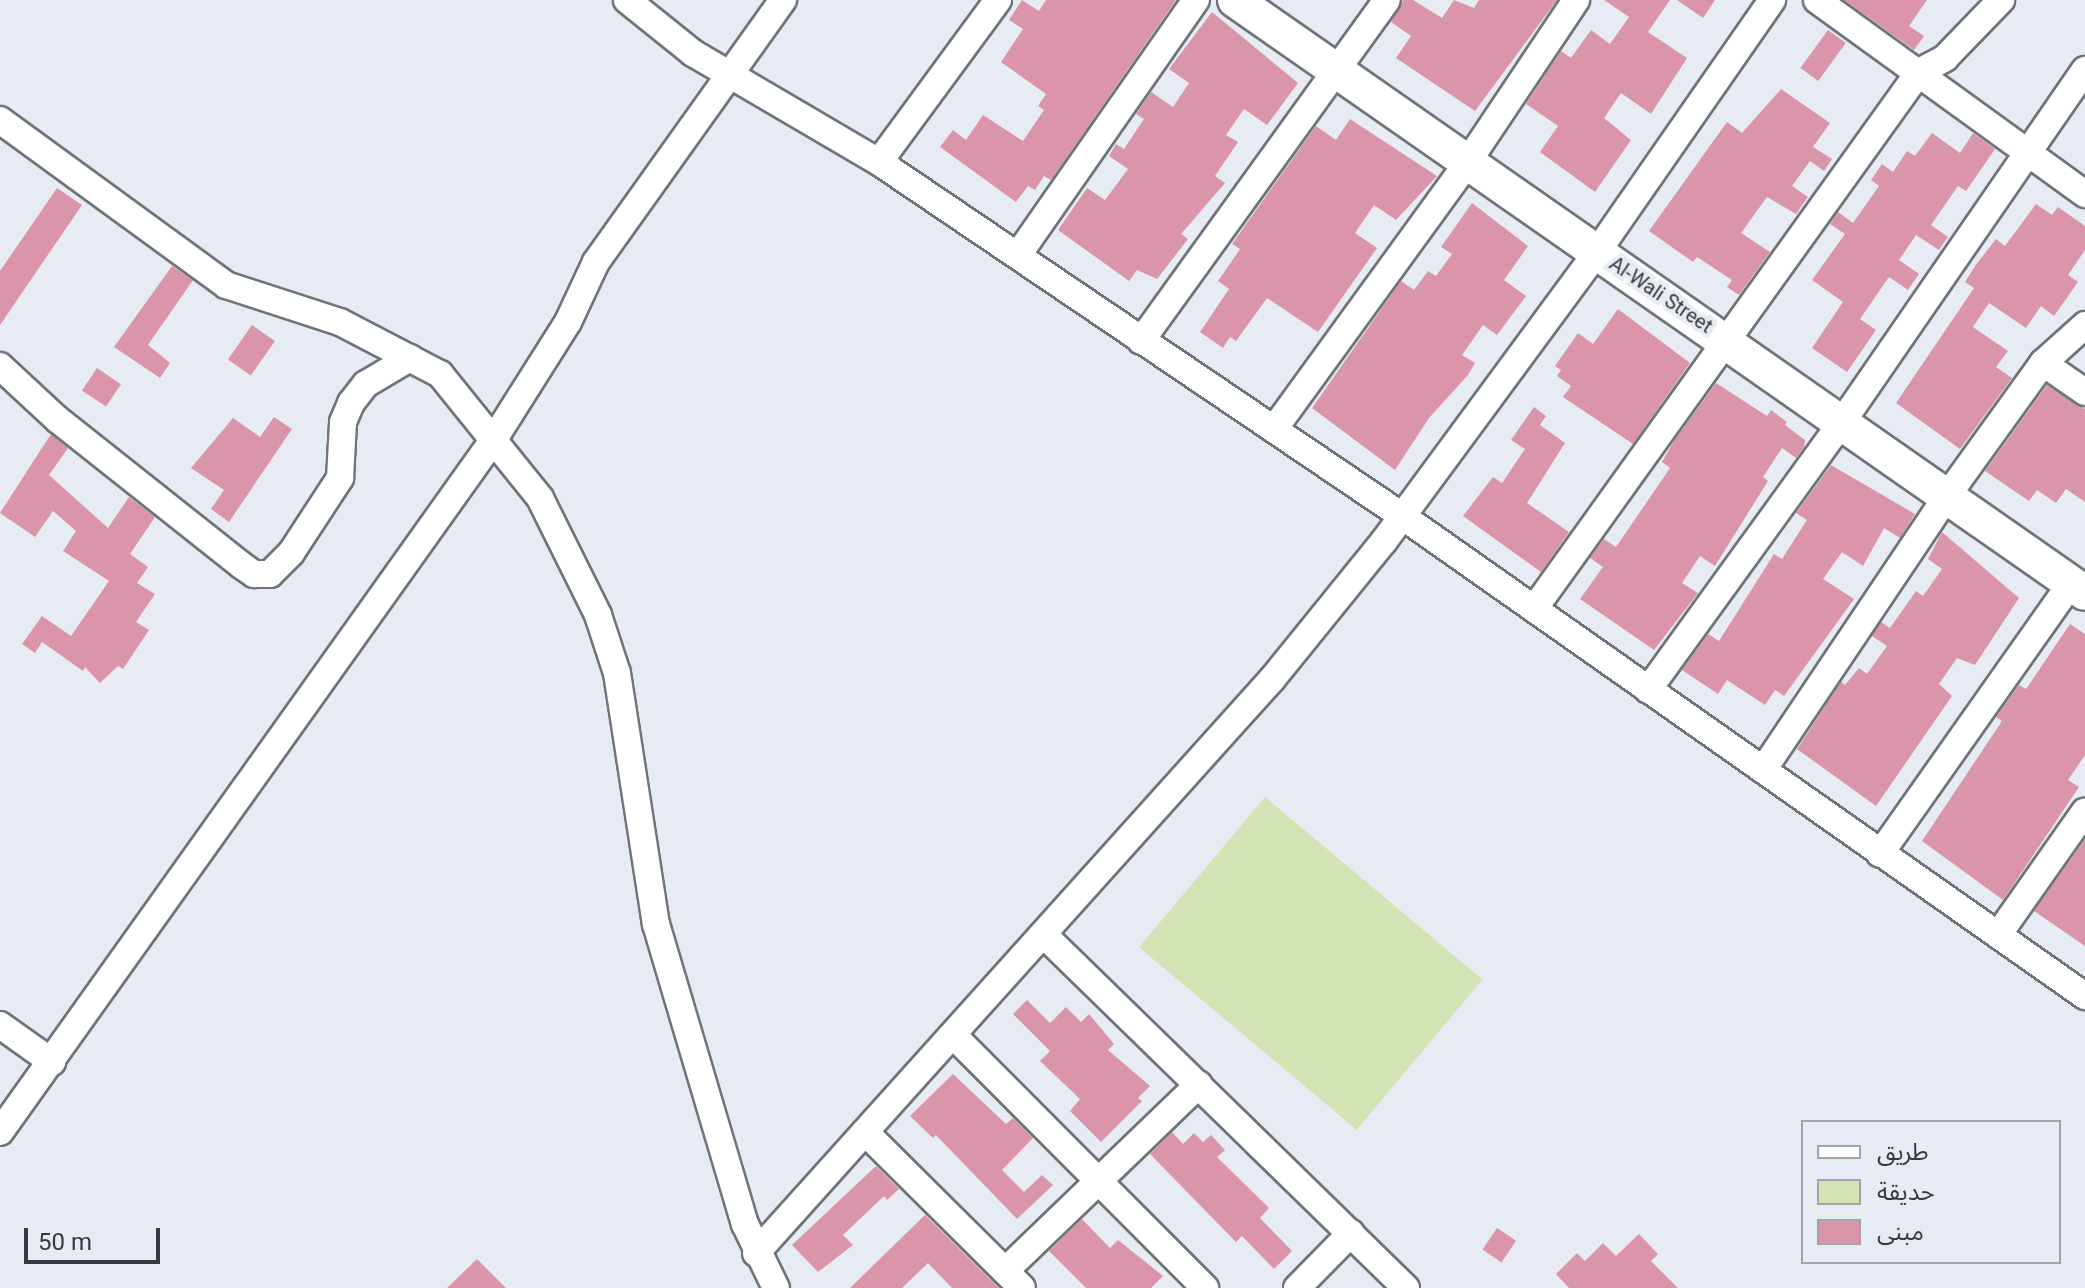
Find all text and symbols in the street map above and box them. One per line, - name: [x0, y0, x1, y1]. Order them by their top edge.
- street label: Al-Wali Street: [1605, 252, 1717, 338]
- legend: [1801, 1120, 2061, 1264]
- text: طريق: [1877, 1138, 1929, 1166]
- text: حديقة: [1877, 1178, 1935, 1206]
- scale bar: [28, 1212, 164, 1262]
- text: مبنى: [1877, 1218, 1924, 1246]
- text: 50 m: [38, 1228, 92, 1256]

